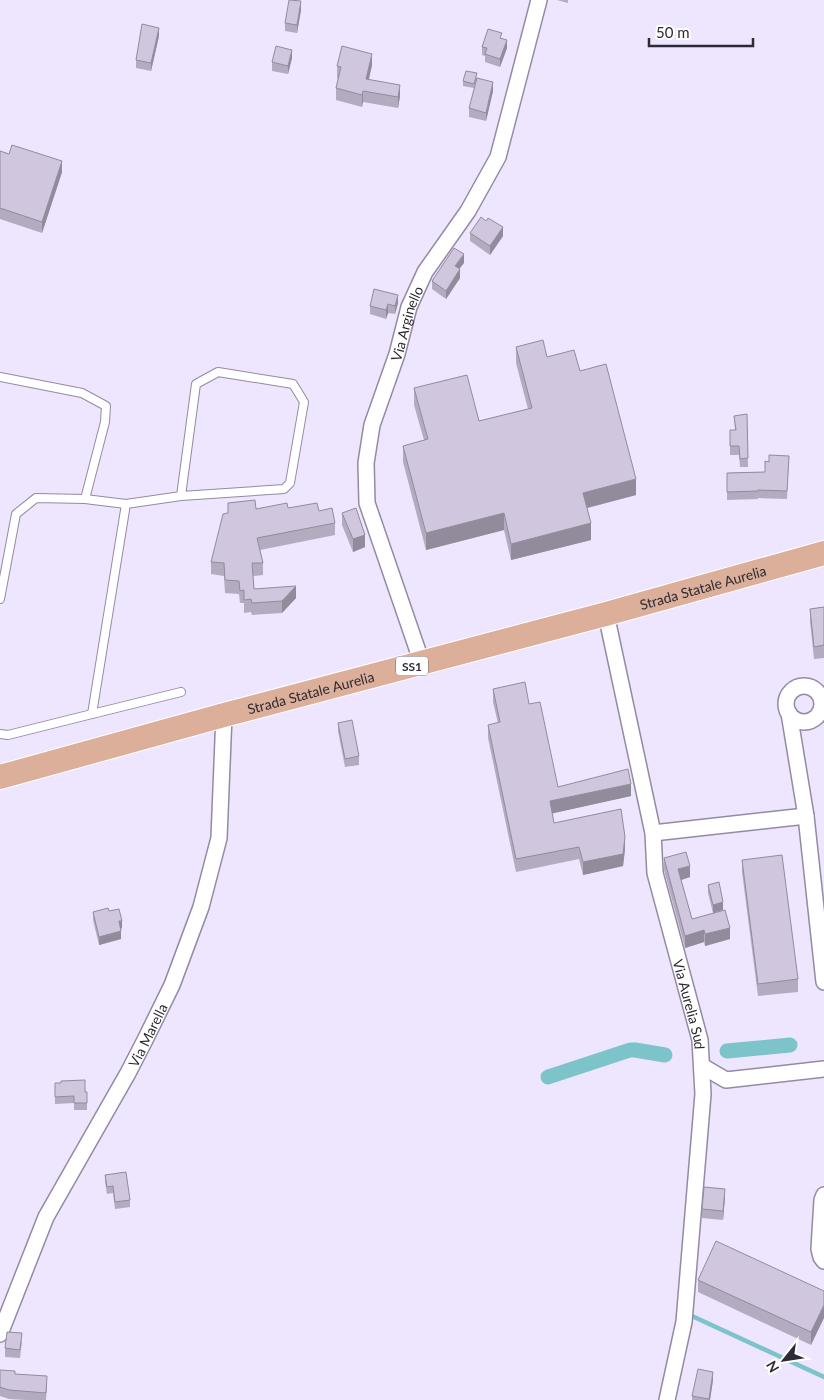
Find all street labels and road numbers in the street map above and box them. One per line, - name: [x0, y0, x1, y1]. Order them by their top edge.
- street label: Via Arginello: [387, 283, 426, 363]
- street label: Strada Statale Aurelia: [638, 561, 768, 613]
- road number: SS1: [396, 656, 428, 676]
- street label: Strada Statale Aurelia: [245, 667, 376, 717]
- street label: Via Aurelia Sud: [670, 957, 709, 1050]
- street label: Via Marella: [124, 1000, 170, 1070]

